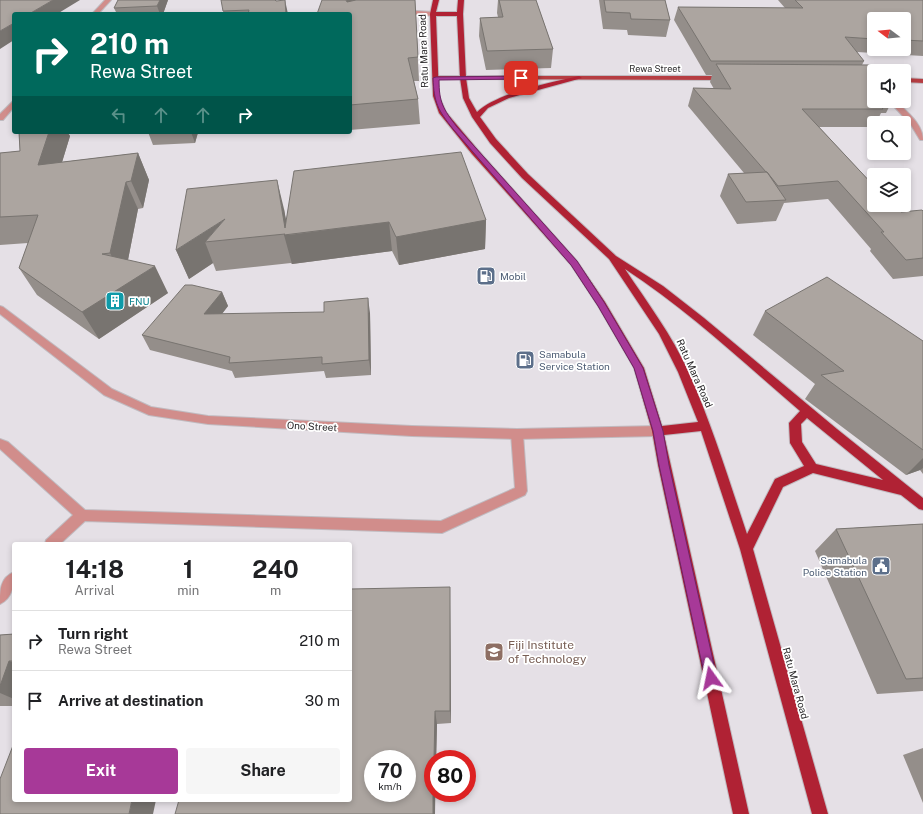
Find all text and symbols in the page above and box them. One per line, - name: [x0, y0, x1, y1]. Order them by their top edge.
- north arrow: [867, 12, 911, 56]
- map controls: [867, 12, 911, 212]
- street label: Ratu Mara Road: [416, 14, 430, 88]
- text: 210 m: [90, 27, 169, 60]
- icon: right: [24, 28, 76, 80]
- text: Rewa Street: [90, 61, 193, 82]
- pin: [504, 61, 538, 95]
- street label: Rewa Street: [629, 63, 681, 74]
- button: sound: [867, 64, 911, 108]
- icon: arrive: [510, 67, 532, 89]
- icon: left: [108, 104, 130, 126]
- icon: ahead: [150, 104, 172, 126]
- icon: ahead: [192, 104, 214, 126]
- icon: right: [234, 104, 256, 126]
- button: search: [867, 116, 911, 160]
- button: layers: [867, 168, 911, 212]
- fuel station icon: Mobil: [475, 265, 497, 287]
- place label: Mobil: [500, 270, 526, 282]
- building icon: FNU: [104, 290, 126, 312]
- place label: FNU: [129, 295, 149, 307]
- street label: Ratu Mara Road: [675, 337, 715, 409]
- place label: Samabula Service Station: [539, 348, 610, 372]
- fuel station icon: Samabula Service Station: [514, 349, 536, 371]
- street label: Ono Street: [287, 419, 338, 433]
- place label: Samabula Police Station: [803, 554, 867, 578]
- text: 14:18: [65, 555, 124, 583]
- text: 1: [183, 555, 193, 583]
- text: 240: [252, 555, 299, 583]
- public building icon: Samabula Police Station: [870, 555, 892, 577]
- text: Arrival: [75, 583, 115, 598]
- text: min: [177, 583, 199, 598]
- text: m: [270, 583, 281, 598]
- text: Turn right: [58, 625, 128, 642]
- icon: right: [24, 630, 46, 652]
- text: 210 m: [299, 632, 340, 649]
- place label: Fiji Institute of Technology: [508, 638, 587, 666]
- school or university icon: Fiji Institute of Technology: [483, 641, 505, 663]
- text: Rewa Street: [58, 642, 132, 657]
- street label: Ratu Mara Road: [781, 646, 811, 720]
- position arrow: [690, 657, 732, 699]
- icon: arrive: [24, 690, 46, 712]
- text: Arrive at destination: [58, 692, 203, 709]
- text: 30 m: [305, 692, 340, 709]
- button: Exit: [24, 748, 178, 794]
- button: Share: [186, 748, 340, 794]
- speed limit sign: 80: [424, 750, 476, 802]
- text: 70: [377, 759, 403, 783]
- text: km/h: [378, 780, 402, 792]

